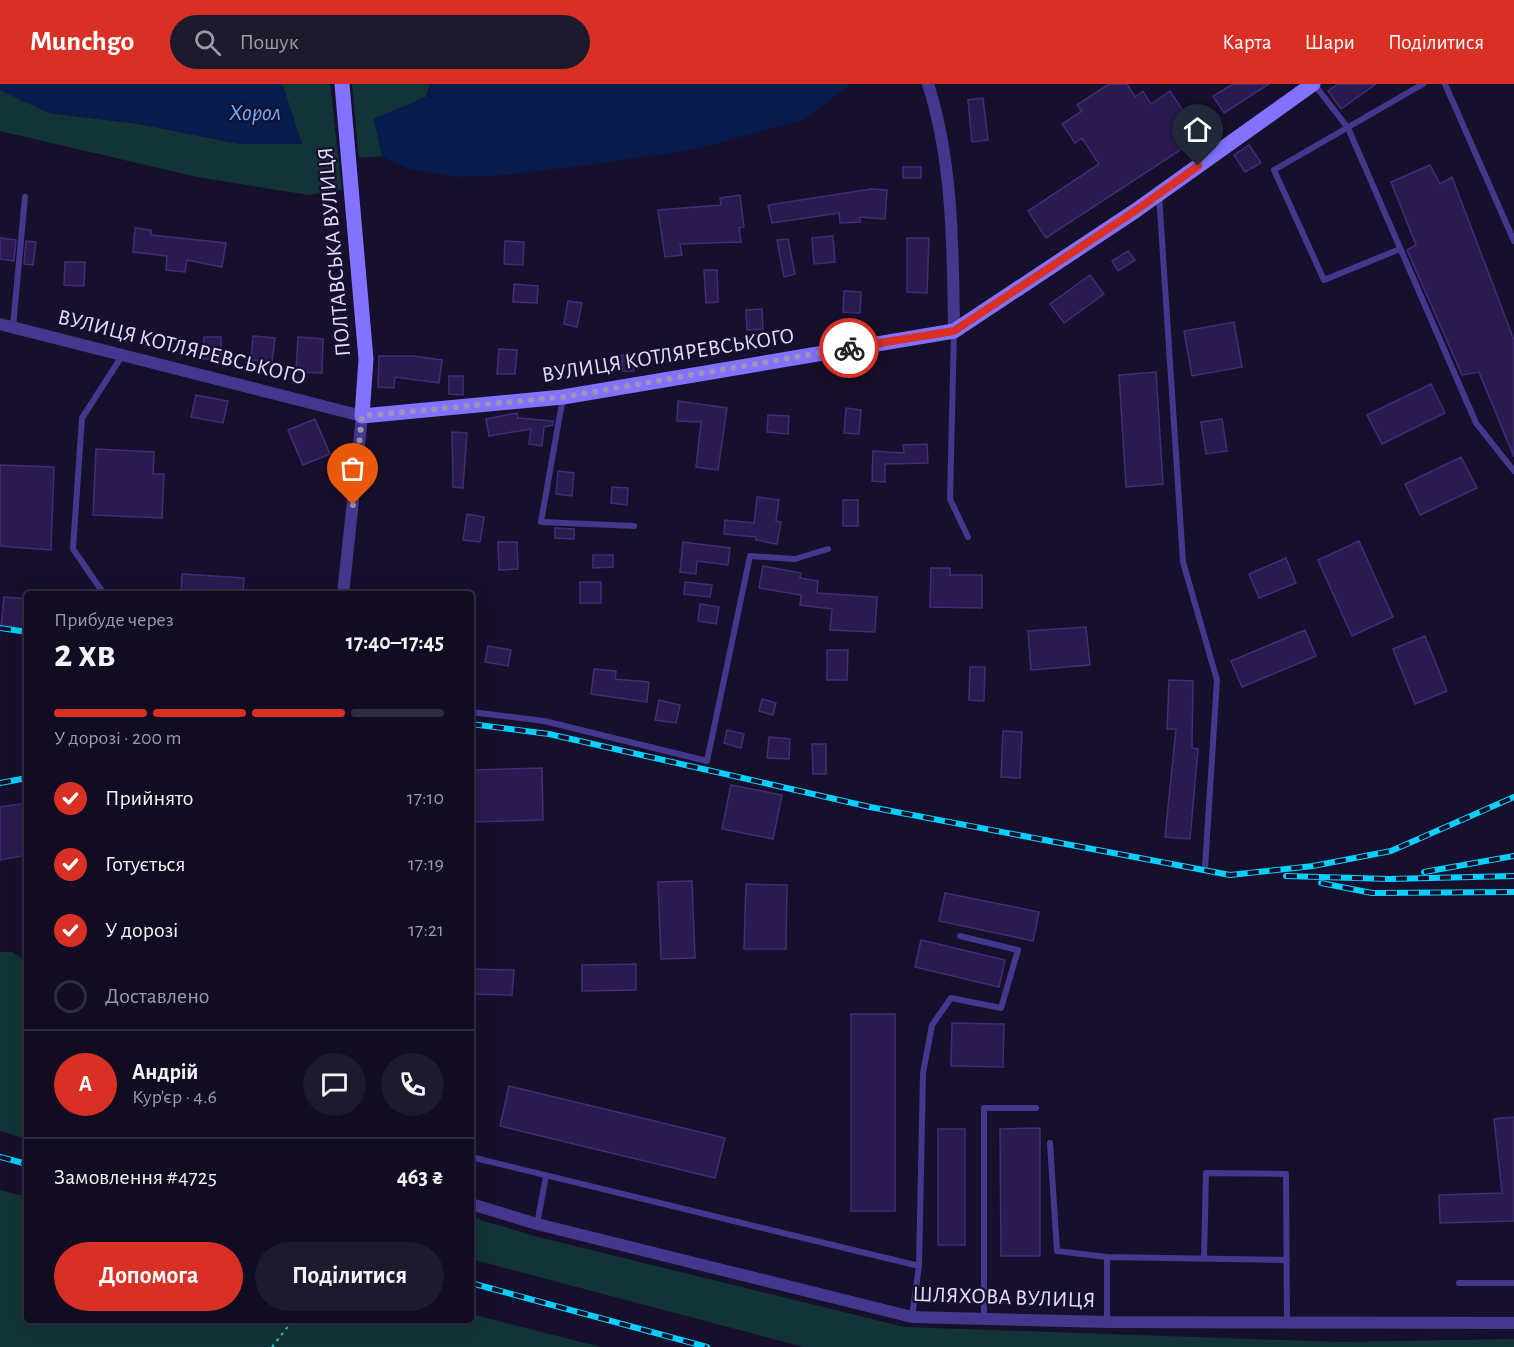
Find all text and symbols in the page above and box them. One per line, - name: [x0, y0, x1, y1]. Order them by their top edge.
- search box: [170, 15, 590, 69]
- icon: search: [191, 26, 224, 59]
- text: Munchgo: [30, 28, 134, 56]
- text: Пошук: [239, 31, 299, 53]
- text: Карта: [1222, 32, 1272, 53]
- text: Шари: [1305, 32, 1355, 53]
- text: Поділитися: [1388, 32, 1484, 53]
- water label: Хорол: [229, 101, 281, 125]
- pin: [1172, 104, 1223, 166]
- icon: home: [1181, 113, 1214, 146]
- street label: ПОЛТАВСЬКА ВУЛИЦЯ: [314, 146, 354, 358]
- street label: ВУЛИЦЯ КОТЛЯРЕВСЬКОГО: [55, 305, 309, 389]
- courier: [819, 318, 879, 378]
- street label: ВУЛИЦЯ КОТЛЯРЕВСЬКОГО: [540, 324, 796, 386]
- icon: bike: [833, 332, 866, 365]
- pin: [327, 443, 378, 505]
- icon: bag: [336, 452, 369, 485]
- text: Прибуде через: [54, 610, 174, 630]
- text: 17:40–17:45: [346, 631, 444, 653]
- text: 2 хв: [54, 635, 116, 674]
- text: У дорозі · 200 m: [54, 728, 181, 748]
- icon: check: [54, 782, 87, 815]
- text: Прийнято: [105, 787, 193, 809]
- text: 17:10: [407, 788, 444, 808]
- icon: check: [54, 848, 87, 881]
- text: Готується: [105, 853, 186, 875]
- text: 17:19: [408, 854, 444, 874]
- icon: check: [54, 914, 87, 947]
- text: У дорозі: [105, 919, 178, 941]
- text: 17:21: [408, 920, 444, 940]
- text: Доставлено: [105, 985, 210, 1007]
- button: chat: [303, 1053, 366, 1116]
- button: phone: [381, 1053, 444, 1116]
- text: Андрій: [132, 1061, 198, 1083]
- text: А: [79, 1073, 92, 1095]
- text: Кур’єр · 4.6: [132, 1087, 217, 1107]
- text: Замовлення #4725: [54, 1166, 217, 1188]
- text: 463 ₴: [397, 1166, 444, 1188]
- button: Допомога: [54, 1242, 243, 1311]
- button: Поділитися: [255, 1242, 444, 1311]
- street label: ШЛЯХОВА ВУЛИЦЯ: [912, 1283, 1096, 1311]

